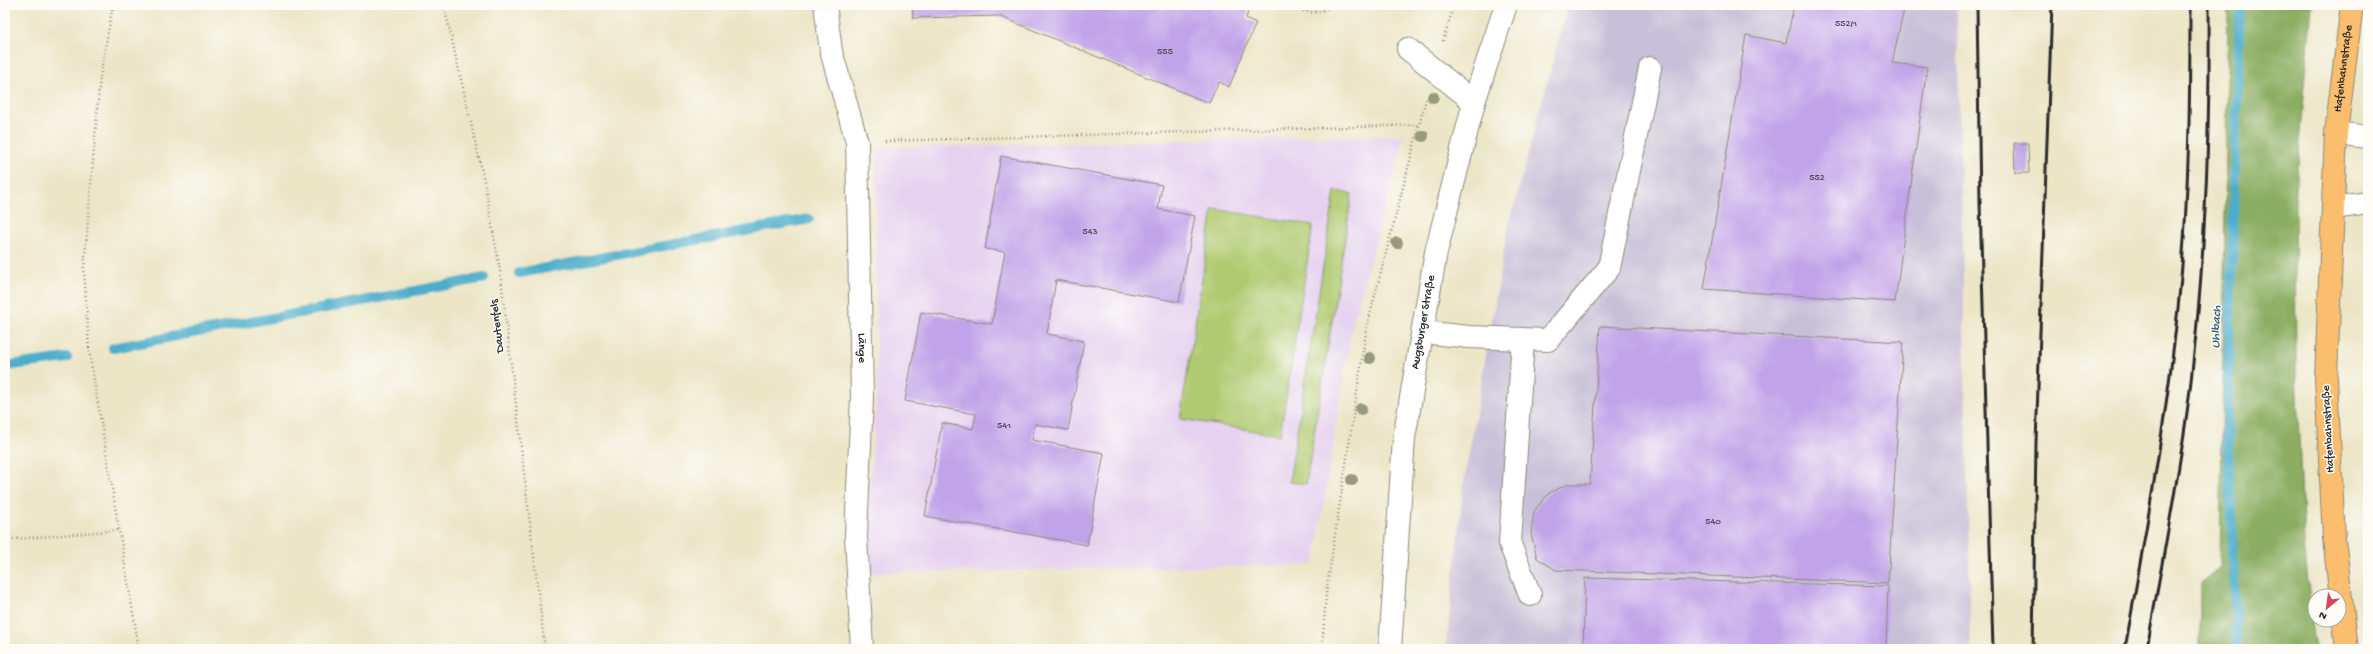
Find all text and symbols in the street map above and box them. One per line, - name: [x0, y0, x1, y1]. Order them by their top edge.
- house number: 552/1: [1835, 18, 1857, 30]
- street label: Hafenbahnstraße: [2332, 23, 2357, 113]
- house number: 555: [1157, 46, 1173, 58]
- house number: 552: [1809, 172, 1825, 184]
- house number: 543: [1082, 226, 1098, 238]
- street label: Augsburger Straße: [1409, 273, 1439, 370]
- street label: Dautenfels: [488, 298, 508, 355]
- water label: Uhlbach: [2209, 304, 2225, 349]
- street label: Länge: [854, 333, 868, 364]
- street label: Hafenbahnstraße: [2320, 384, 2338, 473]
- house number: 541: [997, 420, 1011, 432]
- house number: 540: [1705, 516, 1721, 528]
- north arrow: [2307, 588, 2347, 628]
- text: N: [2317, 608, 2329, 622]

